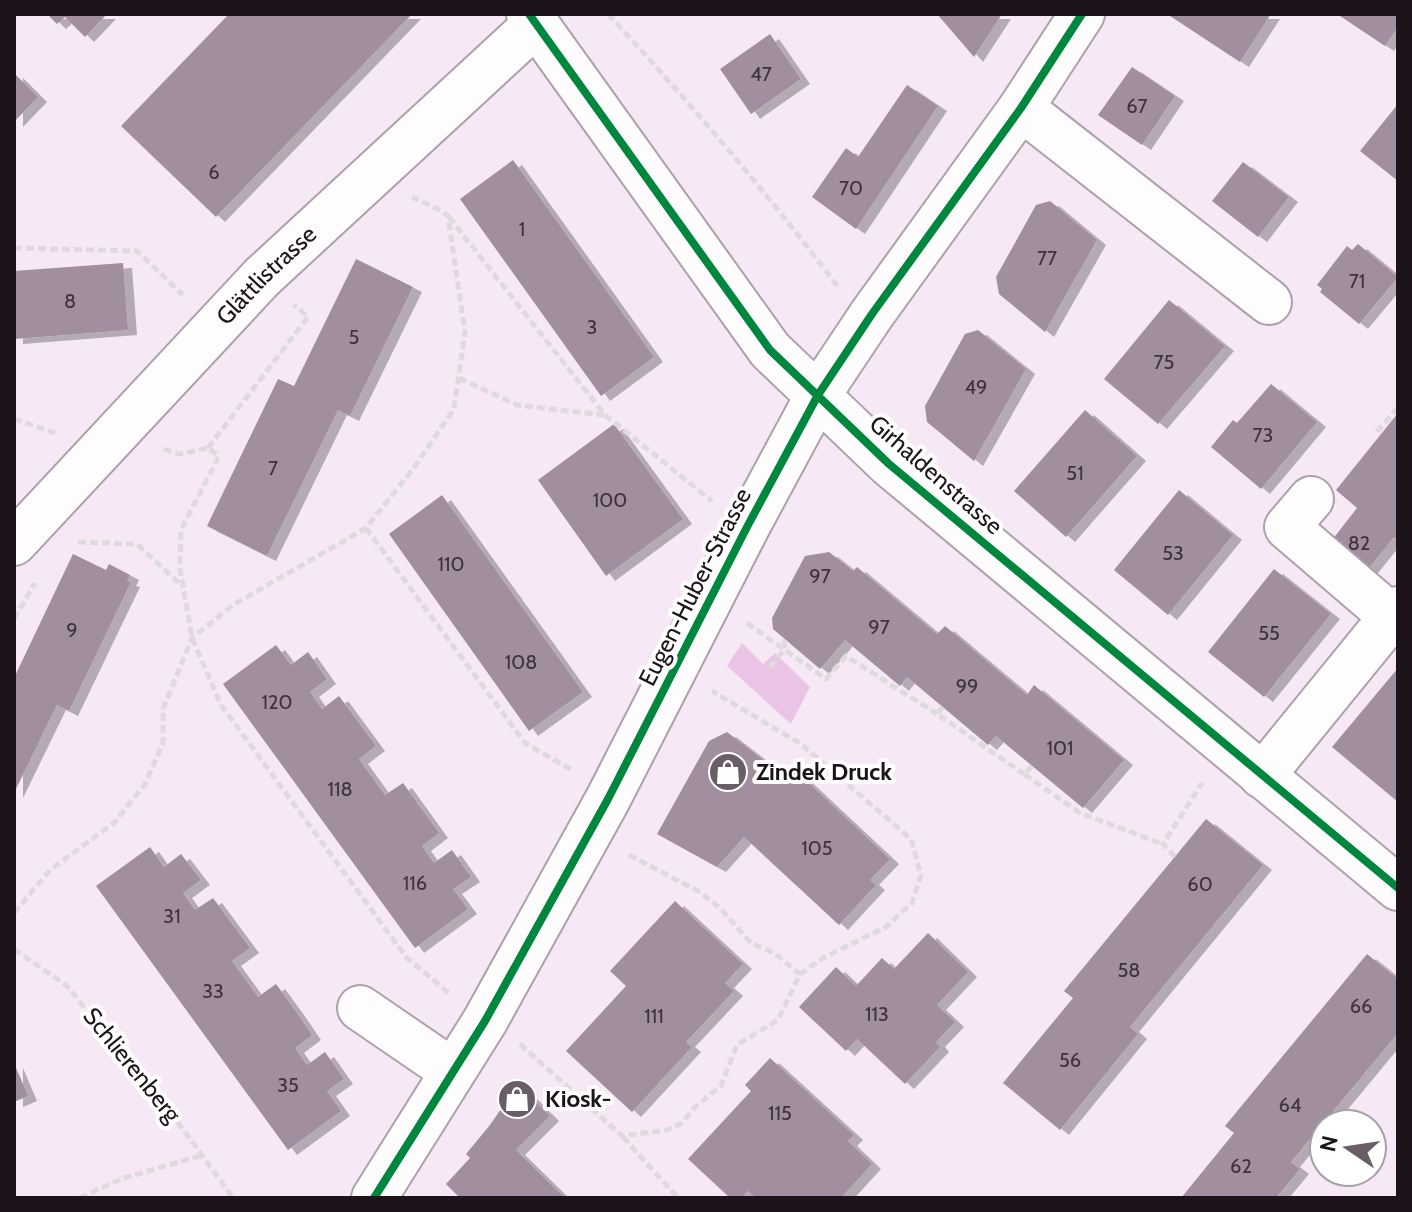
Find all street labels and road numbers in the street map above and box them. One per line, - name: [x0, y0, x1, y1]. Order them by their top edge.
- street label: Glättlistrasse: [210, 219, 322, 331]
- street label: Girhaldenstrasse: [864, 409, 1009, 540]
- street label: Eugen-Huber-Strasse: [632, 483, 757, 690]
- street label: Schlierenberg: [77, 1002, 188, 1129]

